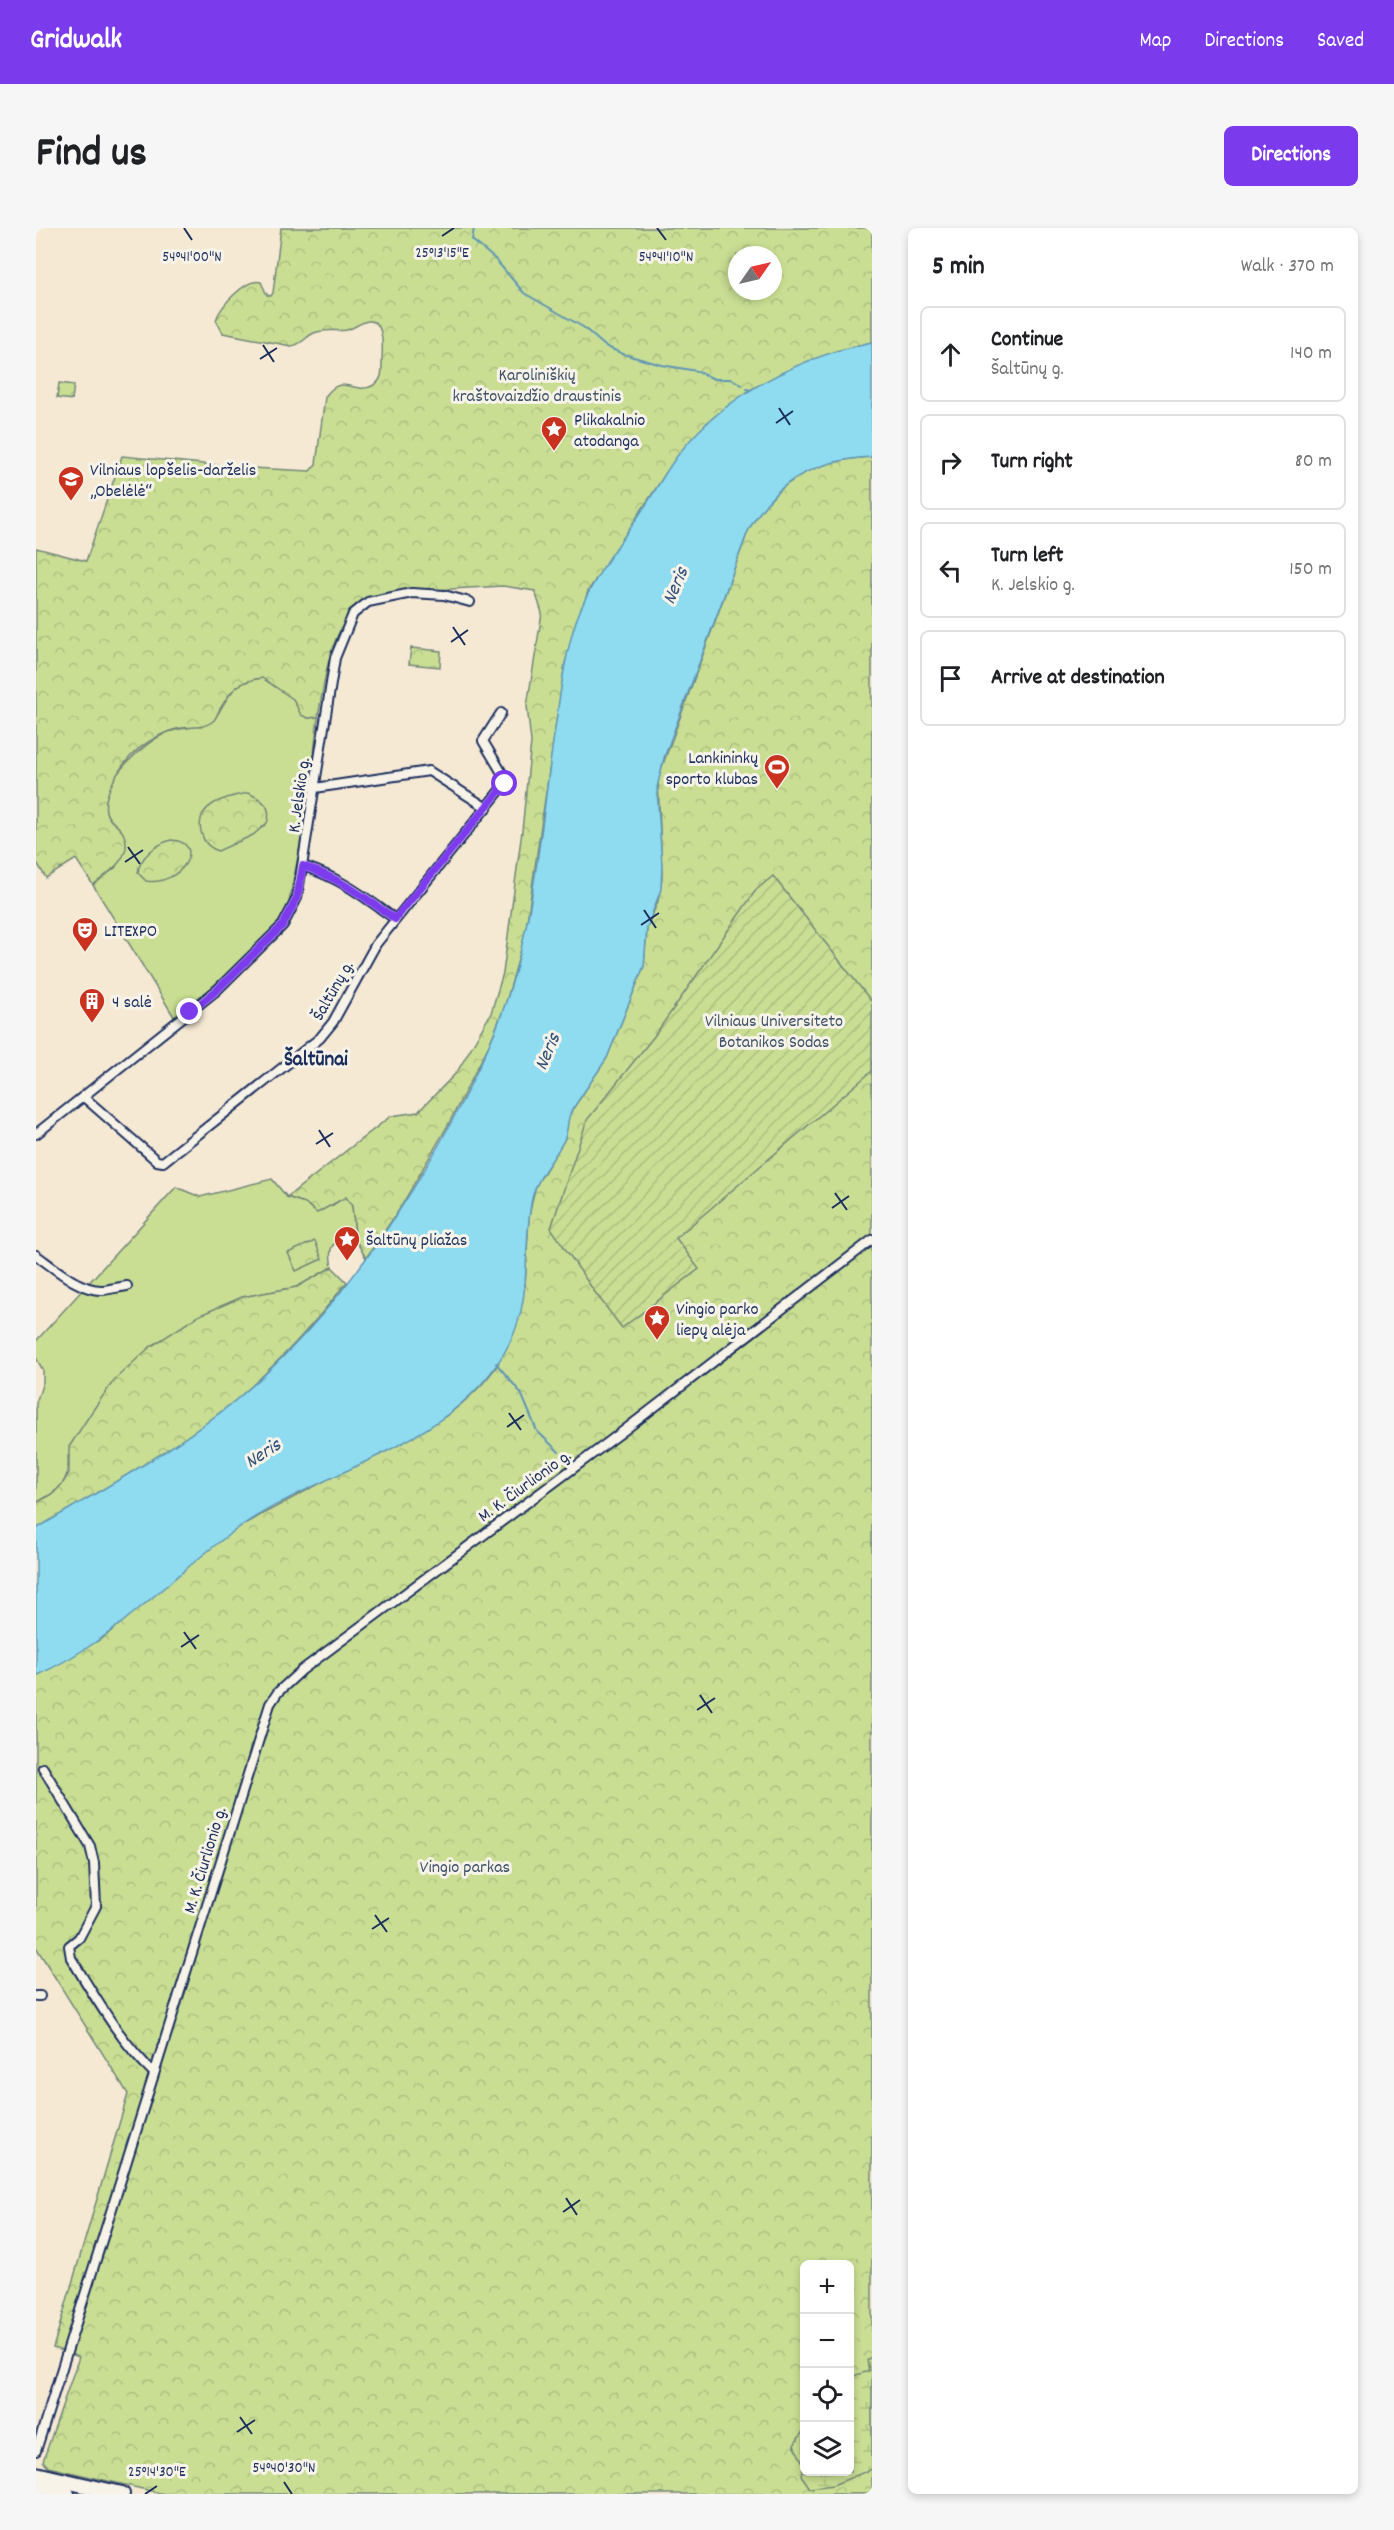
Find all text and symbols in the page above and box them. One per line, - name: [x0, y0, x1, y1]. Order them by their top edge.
- text: Gridwalk: [30, 22, 122, 62]
- text: Map: [1140, 27, 1171, 57]
- text: Directions: [1204, 27, 1284, 57]
- text: Saved: [1317, 27, 1364, 57]
- text: Find us: [36, 126, 147, 186]
- button: Directions: [1224, 126, 1358, 186]
- text: 25°13'15"E: [415, 243, 469, 265]
- north arrow: [728, 246, 782, 300]
- text: 54°41'00"N: [162, 247, 222, 269]
- text: 54°41'10"N: [639, 247, 693, 269]
- text: 5 min: [932, 249, 985, 286]
- text: Walk · 370 m: [1241, 253, 1334, 281]
- text: Continue: [991, 325, 1063, 356]
- icon: ahead: [934, 338, 967, 371]
- text: 140 m: [1290, 340, 1332, 368]
- text: Šaltūnų g.: [991, 356, 1064, 384]
- park label: Karoliniškių kraštovaizdžio draustinis: [452, 364, 622, 410]
- place label: Plikakalnio atodanga: [574, 409, 645, 455]
- place icon: Plikakalnio atodanga: [539, 414, 569, 452]
- icon: right: [934, 446, 967, 479]
- text: Turn right: [991, 447, 1073, 478]
- text: 80 m: [1295, 448, 1332, 476]
- place label: Vilniaus lopšelis-darželis „Obelėlė“: [90, 459, 256, 505]
- school or university icon: Vilniaus lopšelis-darželis „Obelėlė“: [56, 464, 86, 502]
- text: Turn left: [991, 541, 1063, 572]
- icon: left: [934, 554, 967, 587]
- text: 150 m: [1289, 556, 1332, 584]
- water label: Neris: [656, 563, 697, 609]
- text: K. Jelskio g.: [991, 572, 1075, 600]
- icon: arrive: [934, 662, 967, 695]
- text: Arrive at destination: [991, 663, 1165, 694]
- place label: Lankininkų sporto klubas: [665, 747, 758, 793]
- sports icon: Lankininkų sporto klubas: [762, 752, 792, 790]
- street label: K. Jelskio g.: [283, 756, 318, 834]
- route start: [491, 770, 517, 796]
- theatre icon: LITEXPO: [70, 915, 100, 953]
- place label: LITEXPO: [104, 920, 157, 945]
- street label: Šaltūnų g.: [307, 957, 361, 1026]
- building icon: 4 salė: [77, 986, 107, 1024]
- place label: 4 salė: [112, 991, 152, 1016]
- route end: [176, 998, 202, 1024]
- park label: Vilniaus Universiteto Botanikos Sodas: [705, 1010, 843, 1056]
- water label: Neris: [528, 1029, 569, 1075]
- district label: Šaltūnai: [284, 1046, 348, 1076]
- place icon: Šaltūnų pliažas: [332, 1224, 362, 1262]
- place label: Šaltūnų pliažas: [366, 1229, 467, 1254]
- place label: Vingio parko liepų alėja: [676, 1298, 758, 1344]
- place icon: Vingio parko liepų alėja: [642, 1303, 672, 1341]
- water label: Neris: [240, 1432, 288, 1477]
- street label: M. K. Čiurlionio g.: [474, 1445, 577, 1529]
- street label: M. K. Čiurlionio g.: [178, 1805, 234, 1917]
- park label: Vingio parkas: [420, 1856, 510, 1881]
- map controls: [800, 2260, 854, 2476]
- button: +: [800, 2260, 854, 2314]
- button: −: [800, 2314, 854, 2368]
- button: locate: [800, 2368, 854, 2422]
- button: layers: [800, 2422, 854, 2476]
- text: 54°40'30"N: [253, 2458, 315, 2480]
- text: 25°14'30"E: [128, 2462, 186, 2484]

